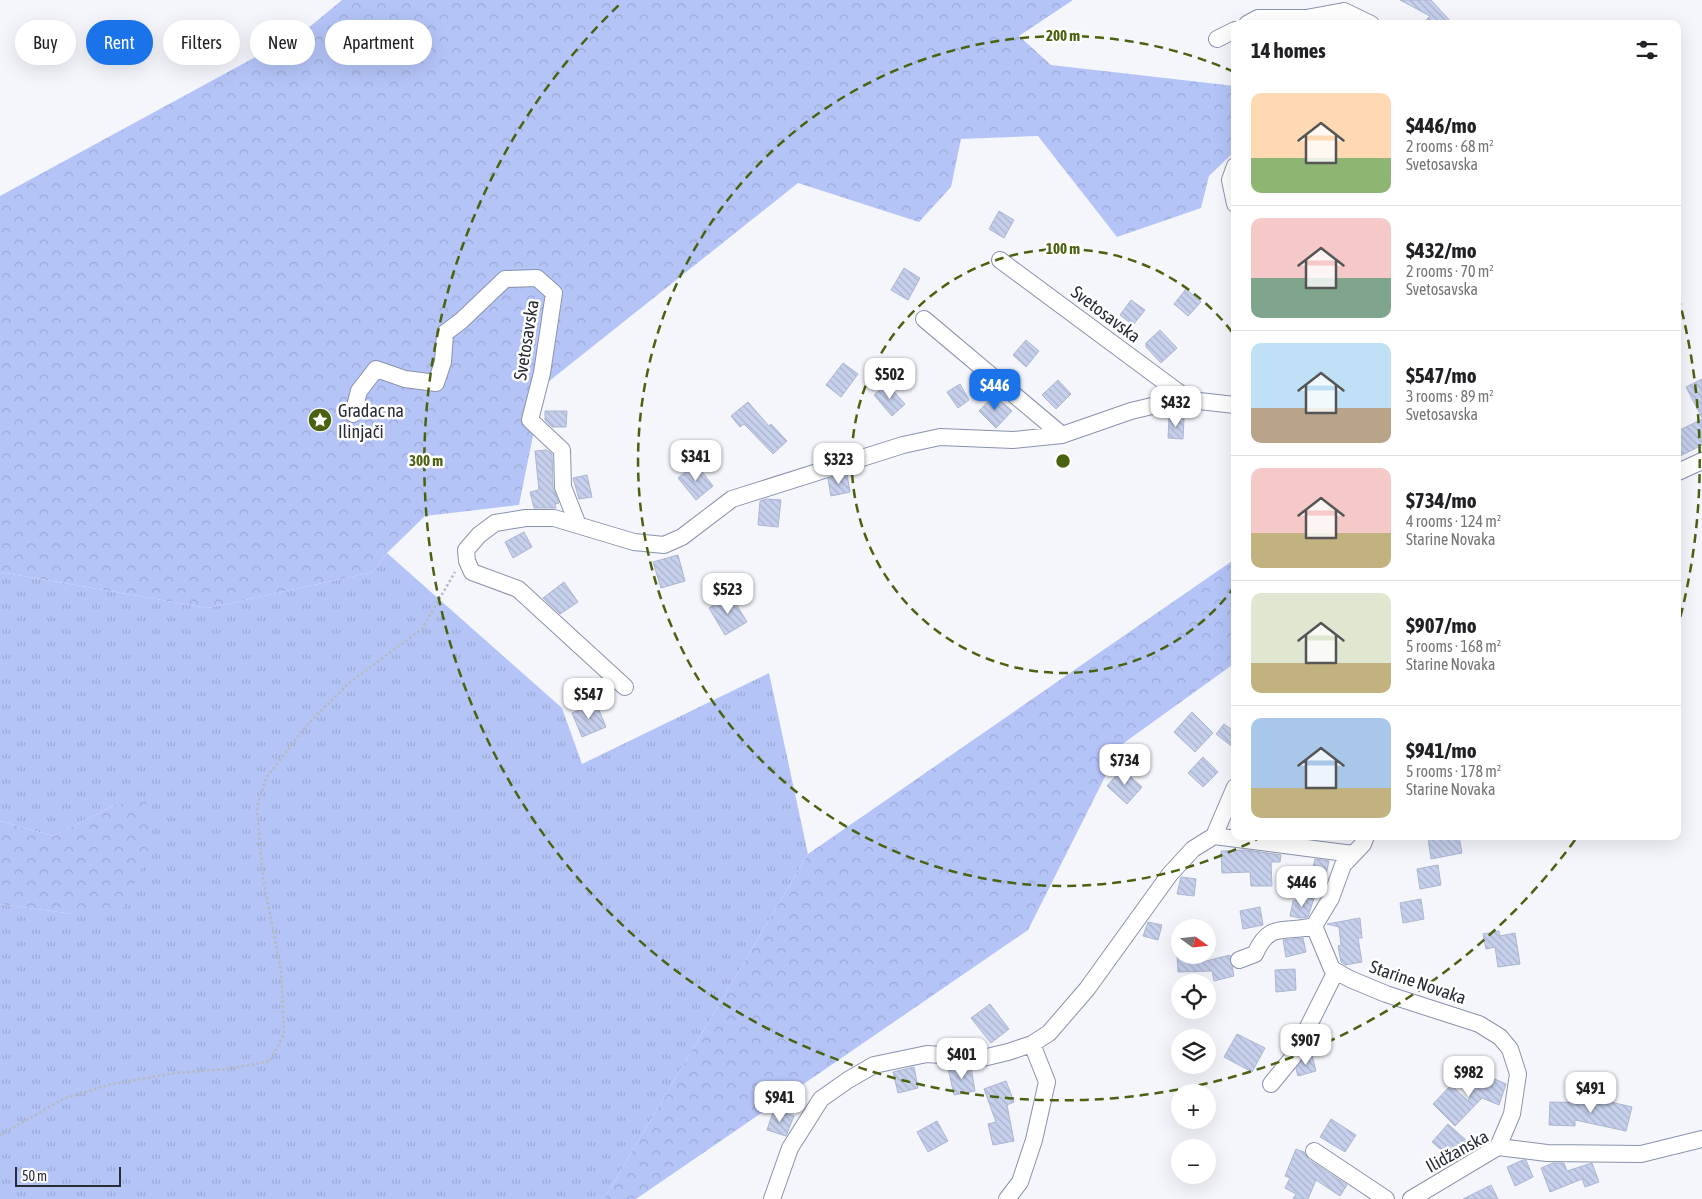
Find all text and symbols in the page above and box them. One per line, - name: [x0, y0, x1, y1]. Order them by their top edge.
- chip: Buy: [15, 20, 76, 65]
- chip: Rent: [86, 20, 153, 65]
- chip: Filters: [163, 20, 240, 65]
- chip: New: [250, 20, 315, 65]
- chip: Apartment: [325, 20, 432, 65]
- text: 200 m: [1046, 27, 1080, 44]
- icon: filters: [1633, 36, 1661, 64]
- text: 14 homes: [1251, 38, 1326, 62]
- icon: home: [1291, 113, 1351, 173]
- text: $446/mo: [1406, 113, 1477, 137]
- text: 2 rooms · 68 m²: [1406, 137, 1494, 155]
- text: Svetosavska: [1406, 155, 1478, 173]
- icon: home: [1291, 238, 1351, 298]
- text: $432/mo: [1406, 238, 1477, 262]
- text: 100 m: [1046, 240, 1080, 257]
- text: 2 rooms · 70 m²: [1406, 262, 1494, 280]
- text: Svetosavska: [1406, 280, 1478, 298]
- street label: Svetosavska: [1067, 281, 1145, 347]
- street label: Svetosavska: [509, 298, 543, 382]
- pin: $502: [860, 358, 920, 400]
- icon: home: [1291, 363, 1351, 423]
- text: $547/mo: [1406, 363, 1477, 387]
- text: $502: [875, 365, 905, 383]
- pin: $446: [965, 368, 1025, 411]
- text: $446: [980, 376, 1010, 394]
- pin: $432: [1146, 386, 1206, 428]
- text: 3 rooms · 89 m²: [1406, 387, 1494, 405]
- text: $432: [1161, 393, 1191, 411]
- place label: Gradac na Ilinjači: [338, 400, 404, 442]
- text: Svetosavska: [1406, 405, 1478, 423]
- place icon: Gradac na Ilinjači: [307, 407, 333, 433]
- pin: $341: [666, 440, 726, 482]
- pin: $323: [809, 442, 869, 485]
- text: $341: [681, 447, 711, 465]
- text: $323: [824, 450, 854, 468]
- text: 300 m: [409, 452, 443, 469]
- centre of rings: [1054, 452, 1072, 470]
- icon: home: [1291, 488, 1351, 548]
- text: $734/mo: [1406, 488, 1477, 512]
- text: 4 rooms · 124 m²: [1406, 512, 1501, 530]
- text: Starine Novaka: [1406, 530, 1496, 548]
- pin: $523: [698, 572, 758, 615]
- text: $523: [713, 580, 743, 598]
- icon: home: [1291, 613, 1351, 673]
- text: $907/mo: [1406, 613, 1477, 637]
- text: 5 rooms · 168 m²: [1406, 637, 1501, 655]
- text: Starine Novaka: [1406, 655, 1496, 673]
- pin: $547: [559, 678, 619, 720]
- text: $547: [574, 685, 604, 703]
- icon: home: [1291, 738, 1351, 798]
- text: $941/mo: [1406, 738, 1477, 762]
- pin: $734: [1095, 744, 1155, 786]
- text: $734: [1110, 751, 1140, 769]
- text: 5 rooms · 178 m²: [1406, 762, 1501, 780]
- text: Starine Novaka: [1406, 780, 1496, 798]
- pin: $446: [1272, 866, 1332, 908]
- text: $446: [1287, 873, 1317, 891]
- north arrow: [1171, 919, 1216, 964]
- map controls: [1171, 919, 1216, 1184]
- street label: Starine Novaka: [1367, 956, 1469, 1008]
- button: locate: [1171, 974, 1216, 1019]
- pin: $907: [1276, 1024, 1336, 1066]
- button: layers: [1171, 1029, 1216, 1074]
- text: $907: [1291, 1031, 1321, 1049]
- pin: $401: [932, 1038, 992, 1080]
- text: $401: [947, 1045, 977, 1063]
- pin: $982: [1439, 1056, 1499, 1098]
- text: $982: [1454, 1063, 1484, 1081]
- pin: $491: [1561, 1072, 1621, 1114]
- text: $491: [1576, 1079, 1606, 1097]
- pin: $941: [750, 1080, 810, 1123]
- button: +: [1171, 1084, 1216, 1129]
- text: $941: [765, 1088, 795, 1106]
- street label: Ilidžanska: [1422, 1125, 1492, 1177]
- button: −: [1171, 1139, 1216, 1184]
- scale bar: [15, 1164, 121, 1187]
- text: 50 m: [22, 1168, 47, 1184]

